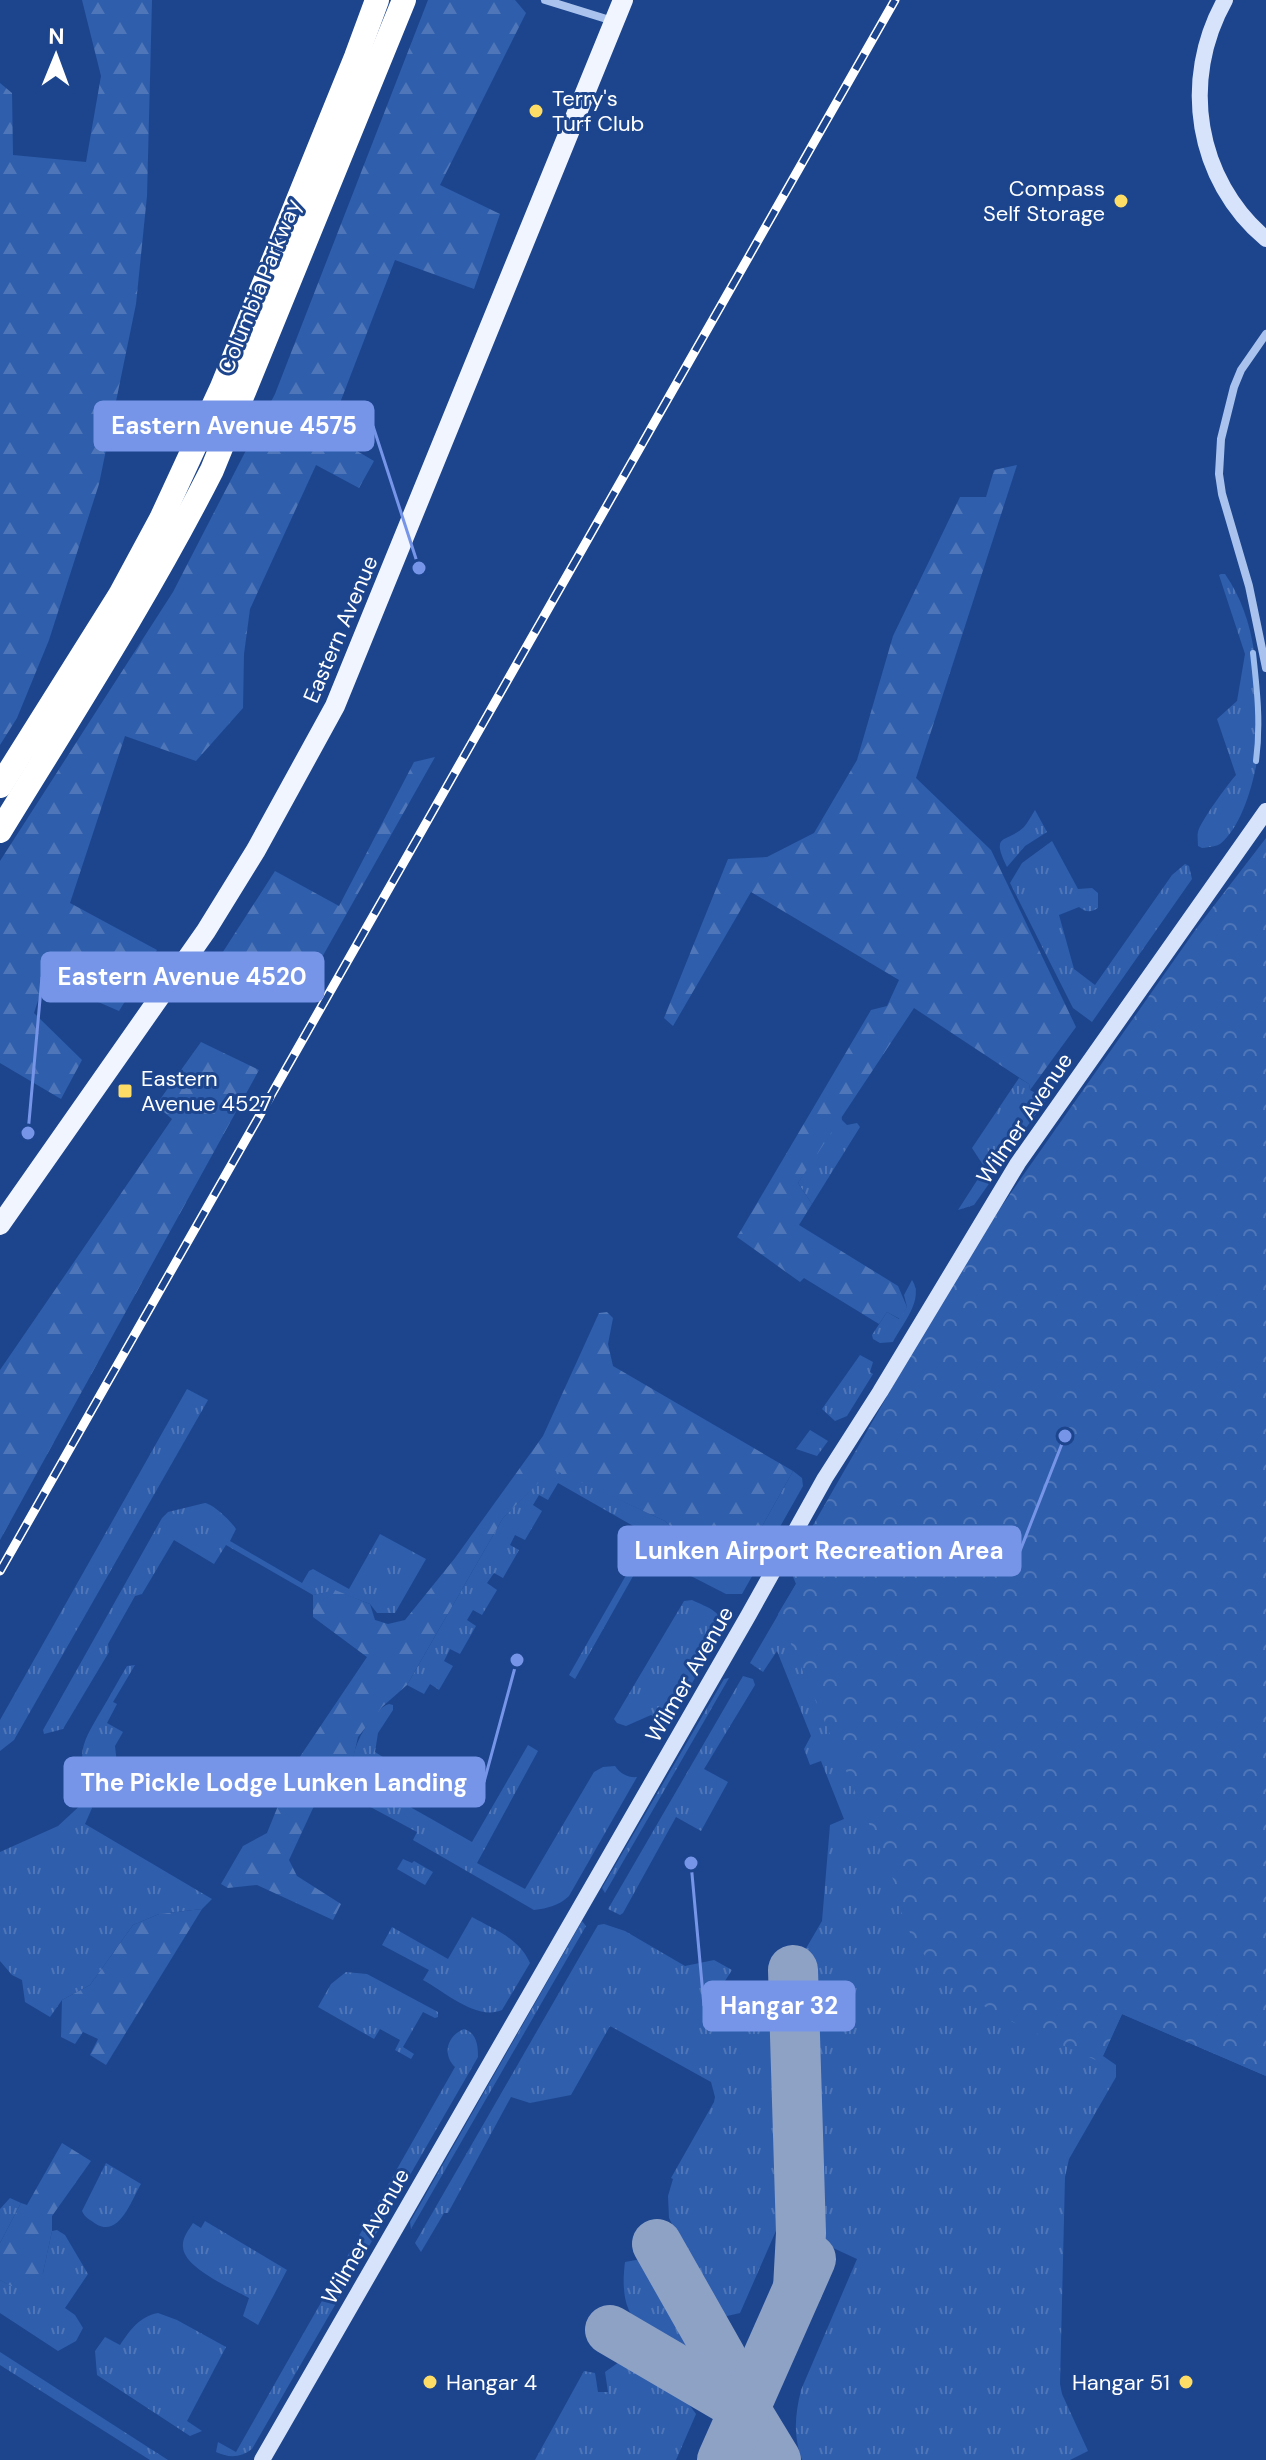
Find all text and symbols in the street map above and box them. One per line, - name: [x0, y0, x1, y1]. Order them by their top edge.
- north arrow: [16, 16, 96, 96]
- text: N: [48, 22, 65, 51]
- place label: Terry's Turf Club: [552, 84, 644, 138]
- marker: Terry's Turf Club: [527, 102, 545, 120]
- place label: Compass Self Storage: [983, 174, 1105, 228]
- marker: Compass Self Storage: [1112, 192, 1130, 210]
- street label: Columbia Parkway: [211, 194, 308, 378]
- callout: Eastern Avenue 4575: [95, 402, 373, 450]
- text: Eastern Avenue 4575: [111, 410, 357, 441]
- street label: Eastern Avenue: [296, 551, 385, 707]
- callout: Eastern Avenue 4520: [42, 953, 323, 1001]
- text: Eastern Avenue 4520: [57, 961, 307, 992]
- street label: Wilmer Avenue: [970, 1047, 1079, 1190]
- place label: Eastern Avenue 4527: [141, 1064, 272, 1118]
- marker: Eastern Avenue 4527: [116, 1082, 134, 1100]
- callout: Lunken Airport Recreation Area: [619, 1527, 1020, 1575]
- text: Lunken Airport Recreation Area: [634, 1535, 1004, 1566]
- street label: Wilmer Avenue: [639, 1601, 740, 1747]
- callout: The Pickle Lodge Lunken Landing: [65, 1758, 484, 1806]
- text: The Pickle Lodge Lunken Landing: [80, 1767, 468, 1798]
- callout: Hangar 32: [704, 1982, 854, 2030]
- text: Hangar 32: [720, 1990, 838, 2021]
- street label: Wilmer Avenue: [315, 2163, 416, 2309]
- place label: Hangar 4: [446, 2368, 537, 2397]
- place label: Hangar 51: [1072, 2368, 1170, 2397]
- marker: Hangar 4: [421, 2373, 439, 2391]
- marker: Hangar 51: [1177, 2373, 1195, 2391]

